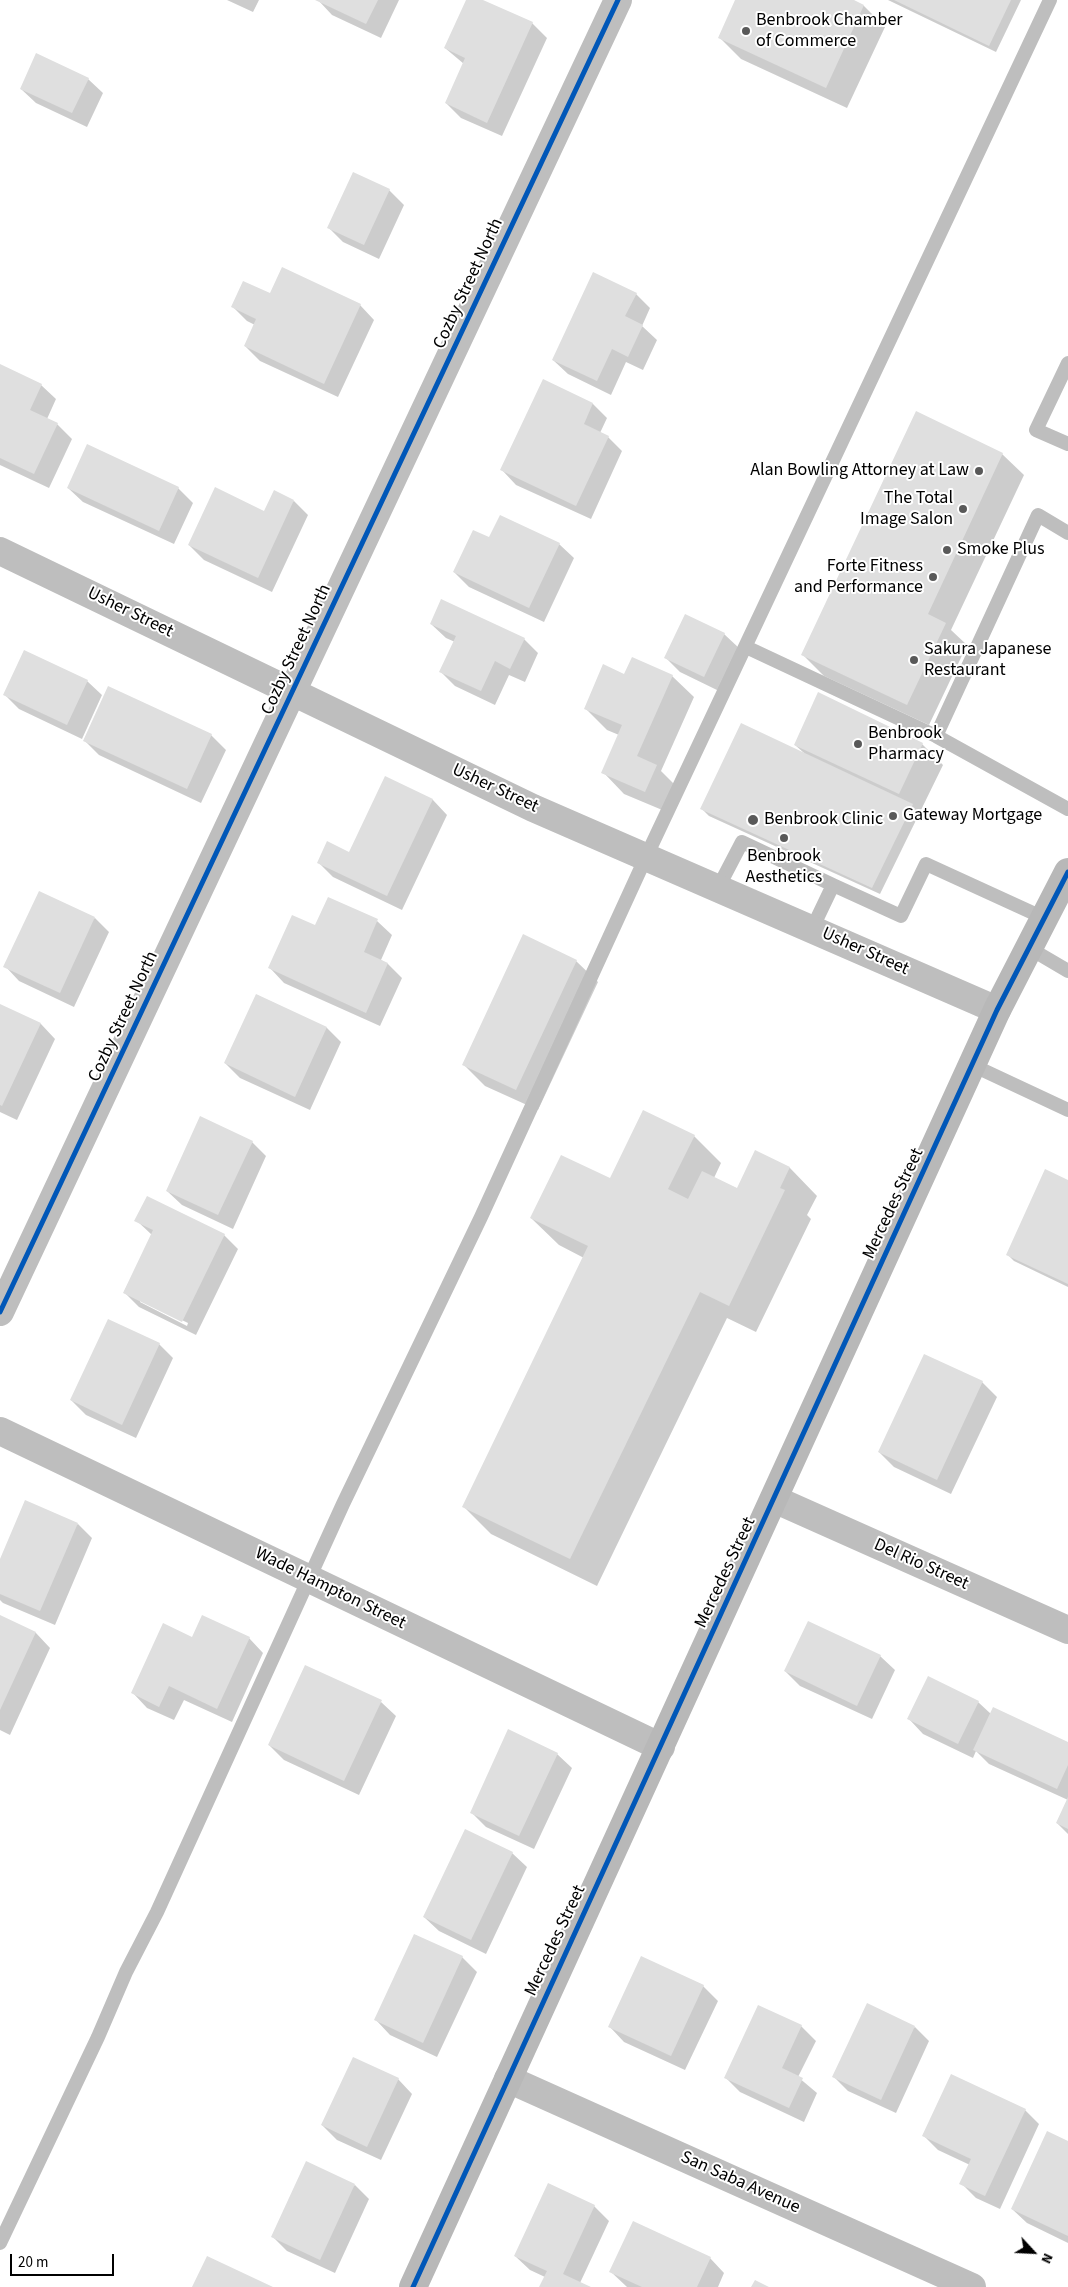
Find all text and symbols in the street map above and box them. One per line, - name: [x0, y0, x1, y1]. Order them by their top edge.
- place label: Benbrook Chamber of Commerce: [756, 10, 903, 52]
- marker: Benbrook Chamber of Commerce: [740, 25, 752, 37]
- street label: Cozby Street North: [429, 215, 509, 353]
- place label: Alan Bowling Attorney at Law: [750, 460, 969, 482]
- marker: Alan Bowling Attorney at Law: [973, 465, 985, 477]
- place label: The Total Image Salon: [860, 488, 953, 530]
- marker: The Total Image Salon: [957, 503, 969, 515]
- place label: Smoke Plus: [957, 539, 1045, 561]
- marker: Smoke Plus: [941, 544, 953, 556]
- place label: Forte Fitness and Performance: [794, 556, 923, 598]
- marker: Forte Fitness and Performance: [927, 571, 939, 583]
- street label: Cozby Street North: [257, 581, 337, 719]
- street label: Usher Street: [84, 583, 176, 643]
- place label: Sakura Japanese Restaurant: [924, 639, 1051, 682]
- marker: Sakura Japanese Restaurant: [908, 654, 920, 666]
- place label: Benbrook Pharmacy: [868, 723, 944, 766]
- marker: Benbrook Pharmacy: [852, 738, 864, 750]
- street label: Usher Street: [448, 760, 542, 818]
- place label: Gateway Mortgage: [903, 805, 1042, 827]
- place label: Benbrook Clinic: [764, 809, 883, 831]
- marker: Gateway Mortgage: [887, 810, 899, 822]
- marker: Benbrook Clinic: [746, 813, 760, 827]
- marker: Benbrook Aesthetics: [778, 832, 790, 844]
- place label: Benbrook Aesthetics: [746, 846, 822, 889]
- street label: Usher Street: [818, 923, 912, 981]
- street label: Cozby Street North: [84, 948, 164, 1086]
- street label: Mercedes Street: [859, 1145, 929, 1263]
- street label: Mercedes Street: [691, 1514, 761, 1632]
- street label: Del Rio Street: [870, 1535, 972, 1595]
- street label: Wade Hampton Street: [251, 1543, 409, 1635]
- street label: Mercedes Street: [521, 1882, 591, 2000]
- street label: San Saba Avenue: [677, 2147, 803, 2219]
- north arrow: [1008, 2227, 1058, 2277]
- scale bar: [12, 2244, 116, 2276]
- text: N: [1036, 2250, 1058, 2267]
- text: 20 m: [18, 2252, 48, 2273]

